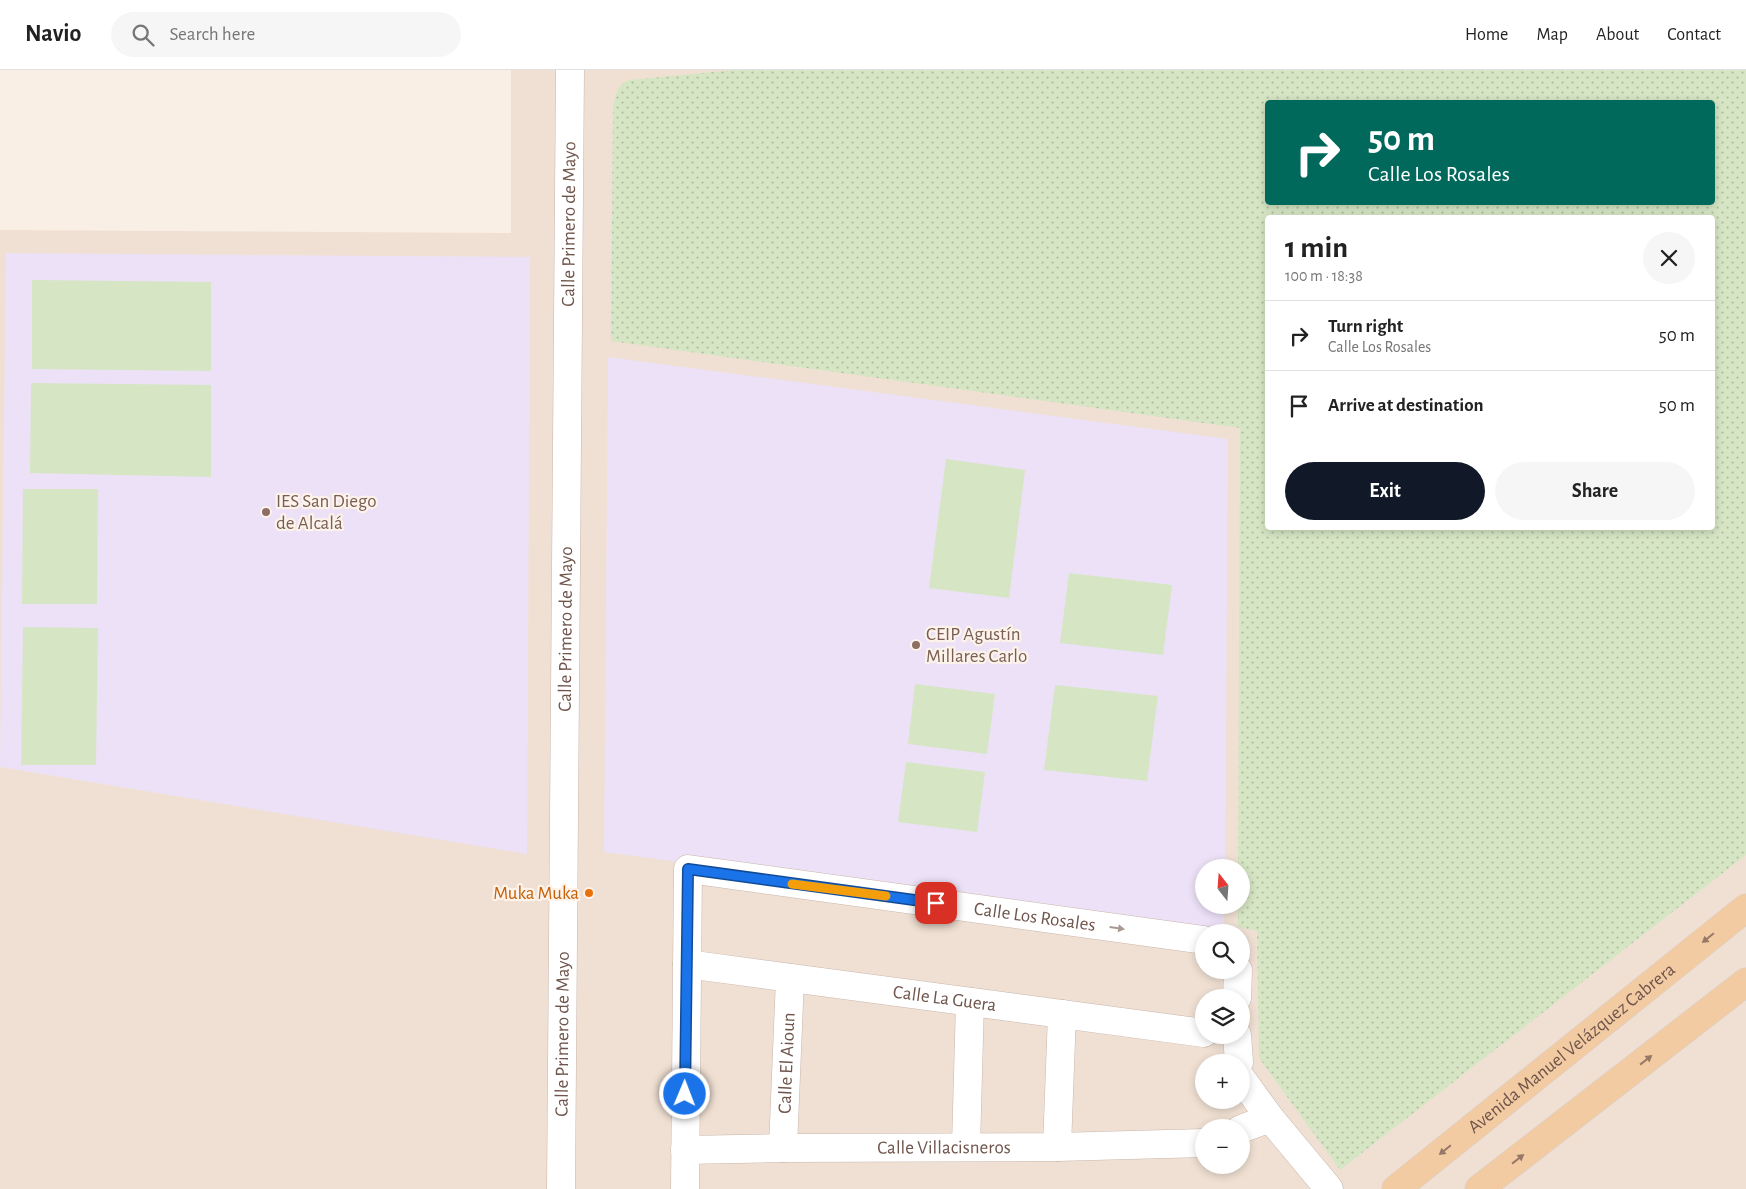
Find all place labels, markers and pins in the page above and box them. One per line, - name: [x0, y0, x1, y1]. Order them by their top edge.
- place label: IES San Diego de Alcalá: [276, 492, 377, 533]
- marker: IES San Diego de Alcalá: [260, 506, 272, 518]
- place label: CEIP Agustín Millares Carlo: [926, 625, 1027, 666]
- marker: CEIP Agustín Millares Carlo: [910, 639, 922, 651]
- pin: [915, 882, 957, 924]
- place label: Muka Muka: [493, 884, 579, 903]
- marker: Muka Muka: [583, 887, 595, 899]

